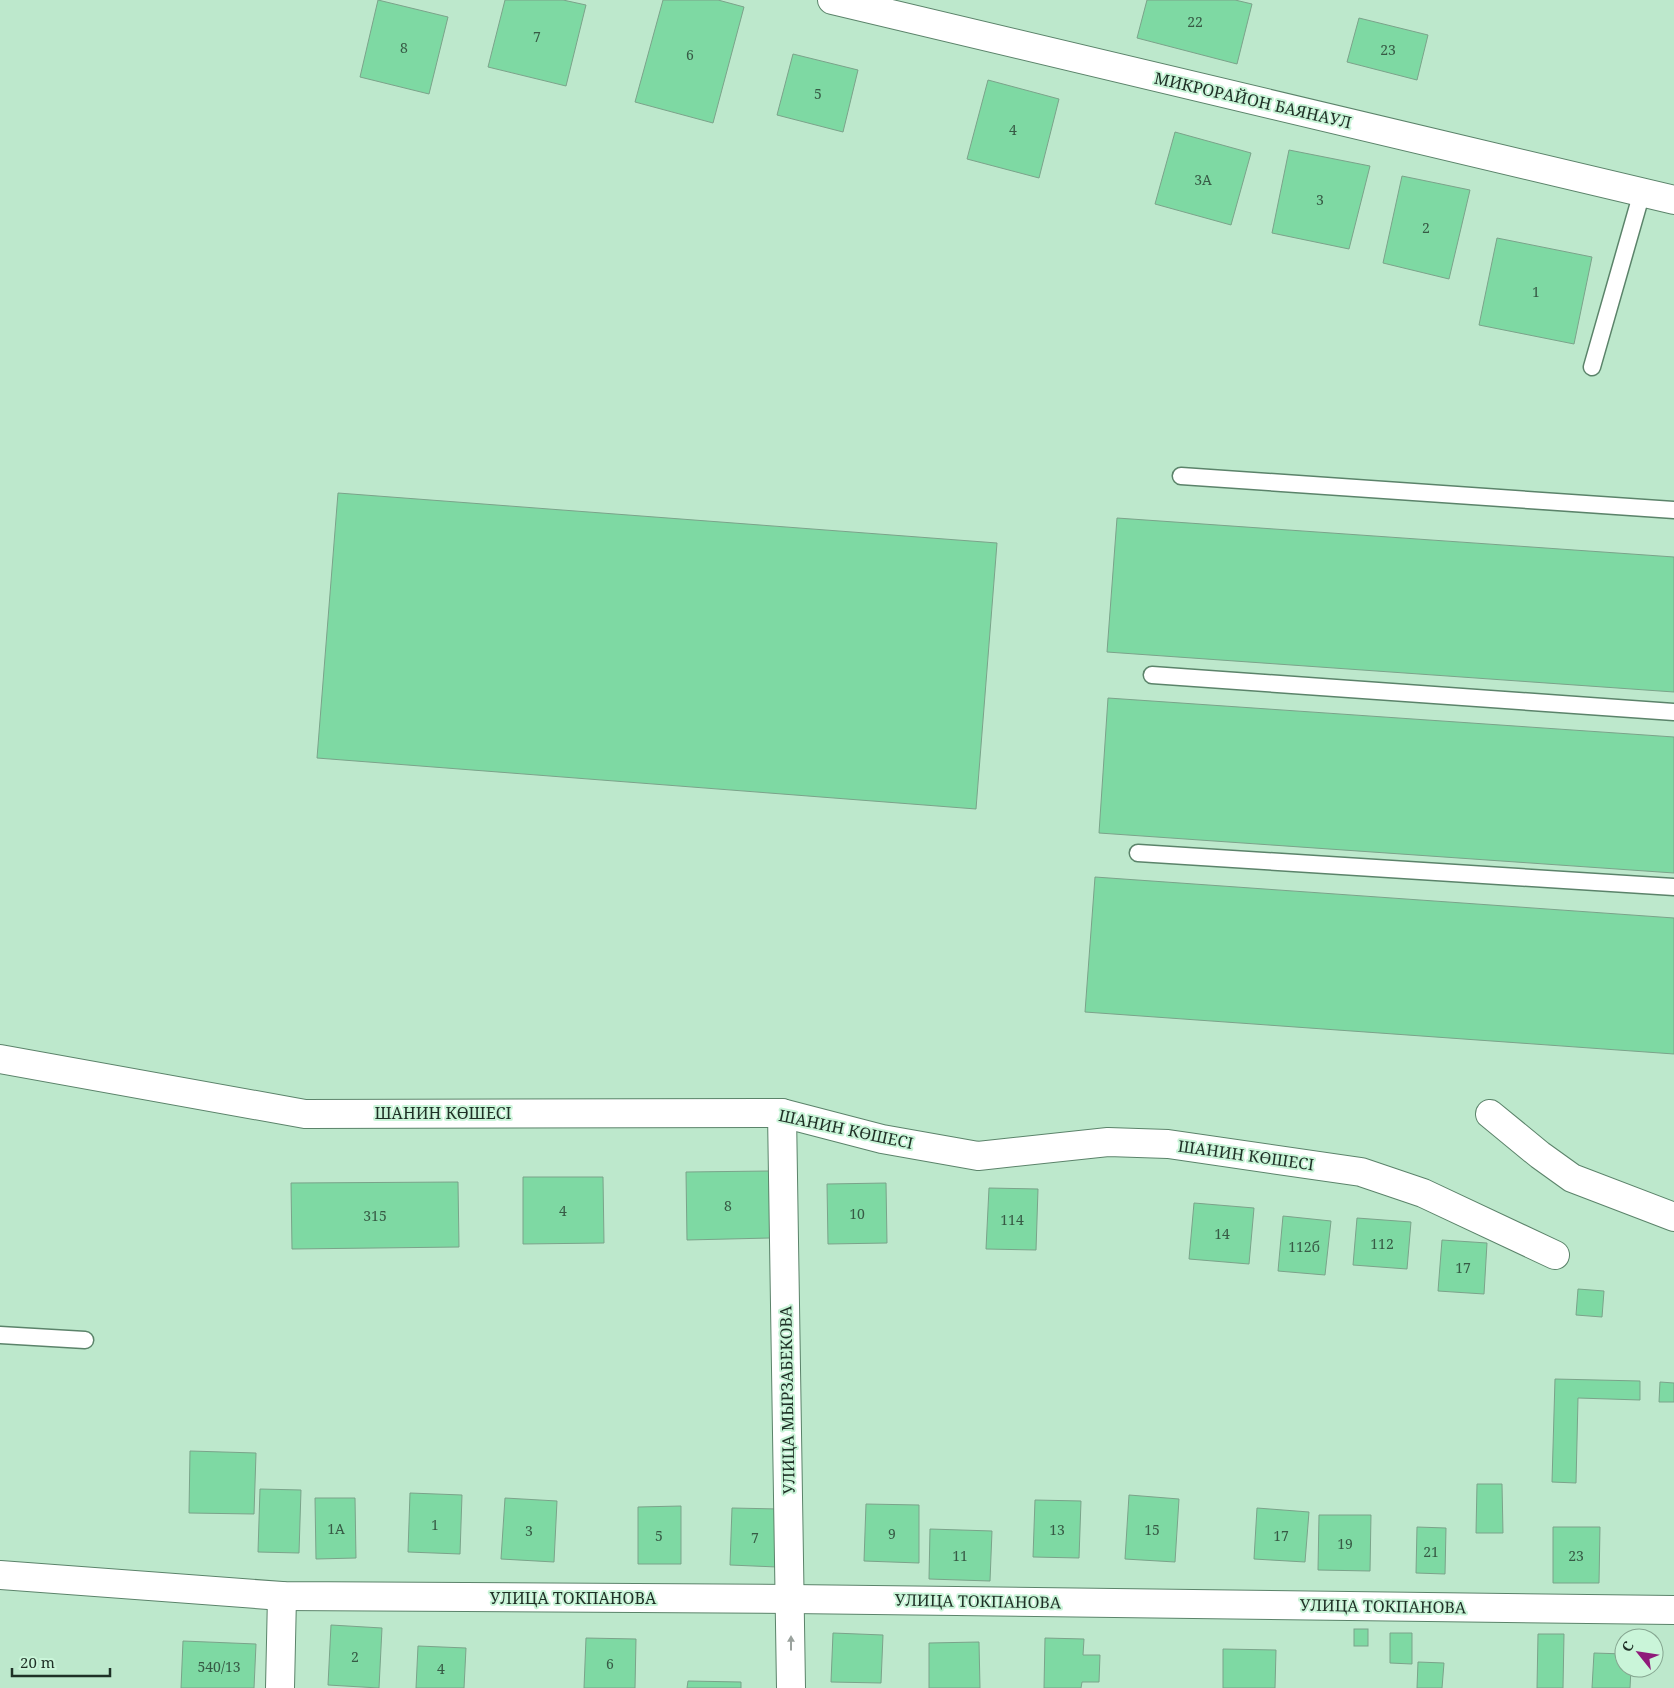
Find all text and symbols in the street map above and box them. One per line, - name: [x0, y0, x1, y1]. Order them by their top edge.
- house number: 22: [1187, 12, 1203, 31]
- house number: 7: [533, 27, 541, 46]
- house number: 8: [400, 38, 408, 57]
- house number: 23: [1380, 40, 1396, 59]
- house number: 6: [686, 45, 694, 64]
- street label: МИКРОРАЙОН БАЯНАУЛ: [1152, 67, 1354, 133]
- house number: 5: [814, 84, 822, 103]
- house number: 4: [1009, 120, 1017, 139]
- house number: 3А: [1194, 170, 1212, 189]
- house number: 3: [1316, 190, 1324, 209]
- house number: 2: [1422, 218, 1430, 237]
- house number: 1: [1532, 282, 1540, 301]
- street label: ШАНИН КӨШЕСІ: [374, 1102, 512, 1124]
- street label: ШАНИН КӨШЕСІ: [777, 1104, 915, 1154]
- street label: ШАНИН КӨШЕСІ: [1177, 1135, 1315, 1175]
- house number: 8: [724, 1196, 732, 1215]
- house number: 4: [559, 1201, 567, 1220]
- house number: 10: [849, 1204, 865, 1223]
- house number: 315: [363, 1206, 387, 1225]
- house number: 114: [1000, 1210, 1024, 1229]
- house number: 14: [1214, 1224, 1230, 1243]
- house number: 112: [1370, 1234, 1394, 1253]
- house number: 112б: [1288, 1237, 1320, 1256]
- house number: 17: [1455, 1258, 1471, 1277]
- street label: УЛИЦА МЫРЗАБЕКОВА: [774, 1305, 800, 1494]
- house number: 1: [431, 1515, 439, 1534]
- house number: 1А: [327, 1519, 345, 1538]
- house number: 13: [1049, 1520, 1065, 1539]
- house number: 15: [1144, 1520, 1160, 1539]
- house number: 3: [525, 1521, 533, 1540]
- house number: 9: [888, 1524, 896, 1543]
- house number: 5: [655, 1526, 663, 1545]
- house number: 17: [1273, 1526, 1289, 1545]
- house number: 7: [751, 1528, 759, 1547]
- house number: 19: [1337, 1534, 1353, 1553]
- house number: 21: [1423, 1542, 1439, 1561]
- house number: 11: [952, 1546, 968, 1565]
- house number: 23: [1568, 1546, 1584, 1565]
- street label: УЛИЦА ТОКПАНОВА: [490, 1587, 657, 1609]
- street label: УЛИЦА ТОКПАНОВА: [895, 1589, 1062, 1613]
- street label: УЛИЦА ТОКПАНОВА: [1300, 1594, 1467, 1618]
- north arrow: [1614, 1628, 1664, 1678]
- one-way arrow: [787, 1635, 795, 1651]
- text: С: [1617, 1638, 1638, 1655]
- scale bar: [12, 1646, 110, 1678]
- house number: 2: [351, 1647, 359, 1666]
- text: 20 m: [20, 1652, 55, 1672]
- house number: 6: [606, 1654, 614, 1673]
- house number: 540/13: [197, 1657, 241, 1676]
- house number: 4: [437, 1659, 445, 1678]

